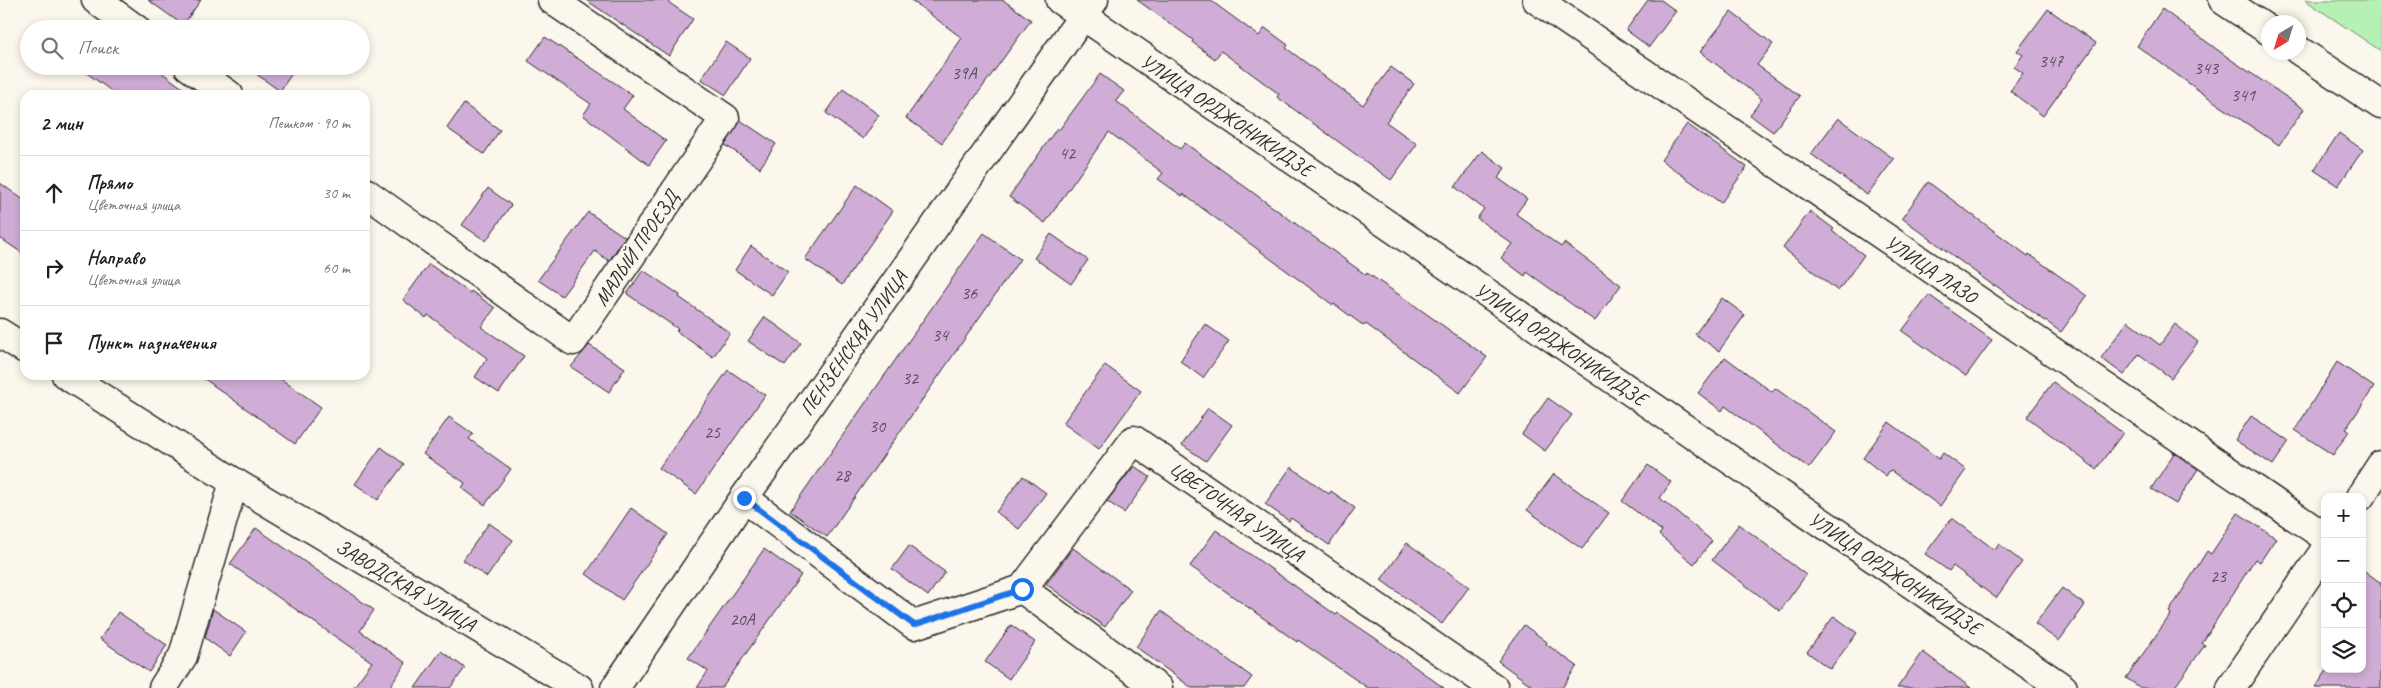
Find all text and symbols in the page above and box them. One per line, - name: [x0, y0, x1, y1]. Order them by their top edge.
- north arrow: [2261, 15, 2306, 60]
- search box: [20, 20, 370, 75]
- icon: search: [38, 34, 66, 62]
- text: Поиск: [78, 36, 118, 60]
- street label: УЛИЦА ОРДЖОНИКИДЗЕ: [1136, 48, 1320, 184]
- house number: 347: [2039, 50, 2064, 72]
- house number: 343: [2194, 57, 2220, 79]
- house number: 39А: [951, 62, 978, 84]
- house number: 341: [2231, 84, 2256, 106]
- text: 2 мин: [40, 110, 83, 136]
- text: Пешком · 90 m: [268, 113, 350, 133]
- house number: 42: [1059, 142, 1077, 164]
- text: Прямо: [87, 171, 132, 195]
- icon: ahead: [40, 179, 68, 207]
- text: 30 m: [323, 183, 350, 203]
- street label: МАЛЫЙ ПРОЕЗД: [589, 185, 685, 311]
- text: Цветочная улица: [87, 195, 180, 215]
- street label: УЛИЦА ЛАЗО: [1880, 230, 1983, 310]
- text: Направо: [87, 246, 145, 270]
- icon: right: [40, 254, 68, 282]
- text: 60 m: [323, 258, 350, 278]
- street label: ПЕНЗЕНСКАЯ УЛИЦА: [794, 265, 913, 421]
- text: Цветочная улица: [87, 270, 180, 290]
- street label: УЛИЦА ОРДЖОНИКИДЗЕ: [1470, 277, 1654, 413]
- house number: 36: [961, 282, 978, 304]
- house number: 34: [932, 324, 950, 346]
- icon: arrive: [40, 329, 68, 357]
- text: Пункт назначения: [87, 331, 216, 355]
- house number: 32: [902, 367, 920, 389]
- house number: 30: [869, 415, 887, 437]
- house number: 25: [704, 421, 721, 443]
- street label: ЦВЕТОЧНАЯ УЛИЦА: [1165, 456, 1309, 568]
- house number: 28: [834, 464, 852, 486]
- route end: [733, 487, 756, 510]
- map controls: [2321, 493, 2366, 673]
- button: +: [2321, 493, 2366, 538]
- street label: УЛИЦА ОРДЖОНИКИДЗЕ: [1804, 506, 1988, 642]
- street label: ЗАВОДСКАЯ УЛИЦА: [331, 534, 481, 638]
- button: −: [2321, 538, 2366, 583]
- house number: 23: [2210, 565, 2228, 587]
- route start: [1011, 578, 1034, 601]
- button: locate: [2321, 583, 2366, 628]
- house number: 20А: [729, 608, 756, 630]
- button: layers: [2321, 628, 2366, 673]

